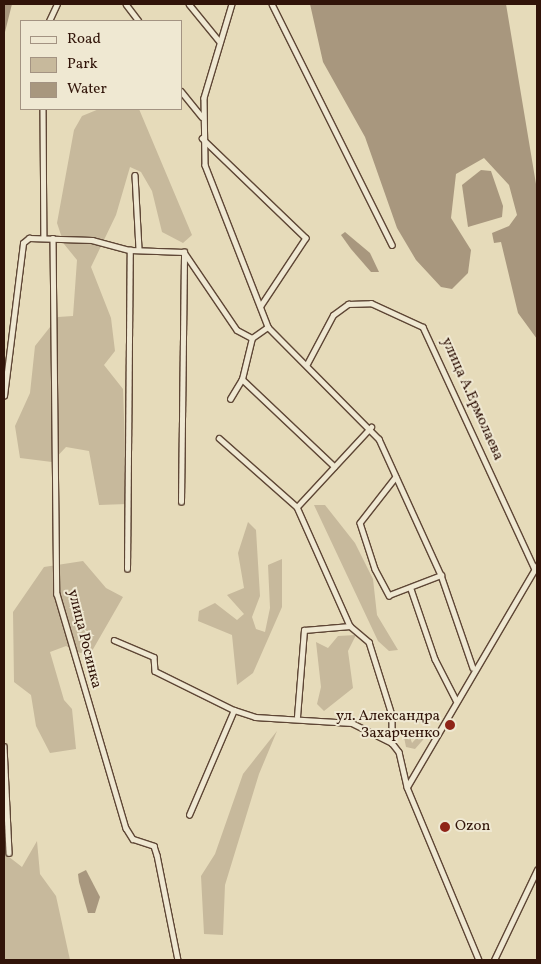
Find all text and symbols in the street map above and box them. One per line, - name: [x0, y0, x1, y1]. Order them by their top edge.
- legend: [20, 20, 182, 110]
- text: Road: [67, 29, 101, 50]
- text: Park: [67, 54, 98, 75]
- text: Water: [67, 79, 107, 100]
- street label: улица А.Ермолаева: [437, 335, 507, 463]
- street label: улица Росинка: [63, 588, 105, 690]
- place label: ул. Александра Захарченко: [336, 707, 440, 742]
- marker: ул. Александра Захарченко: [444, 719, 456, 731]
- place label: Ozon: [455, 818, 490, 836]
- marker: Ozon: [439, 821, 451, 833]

